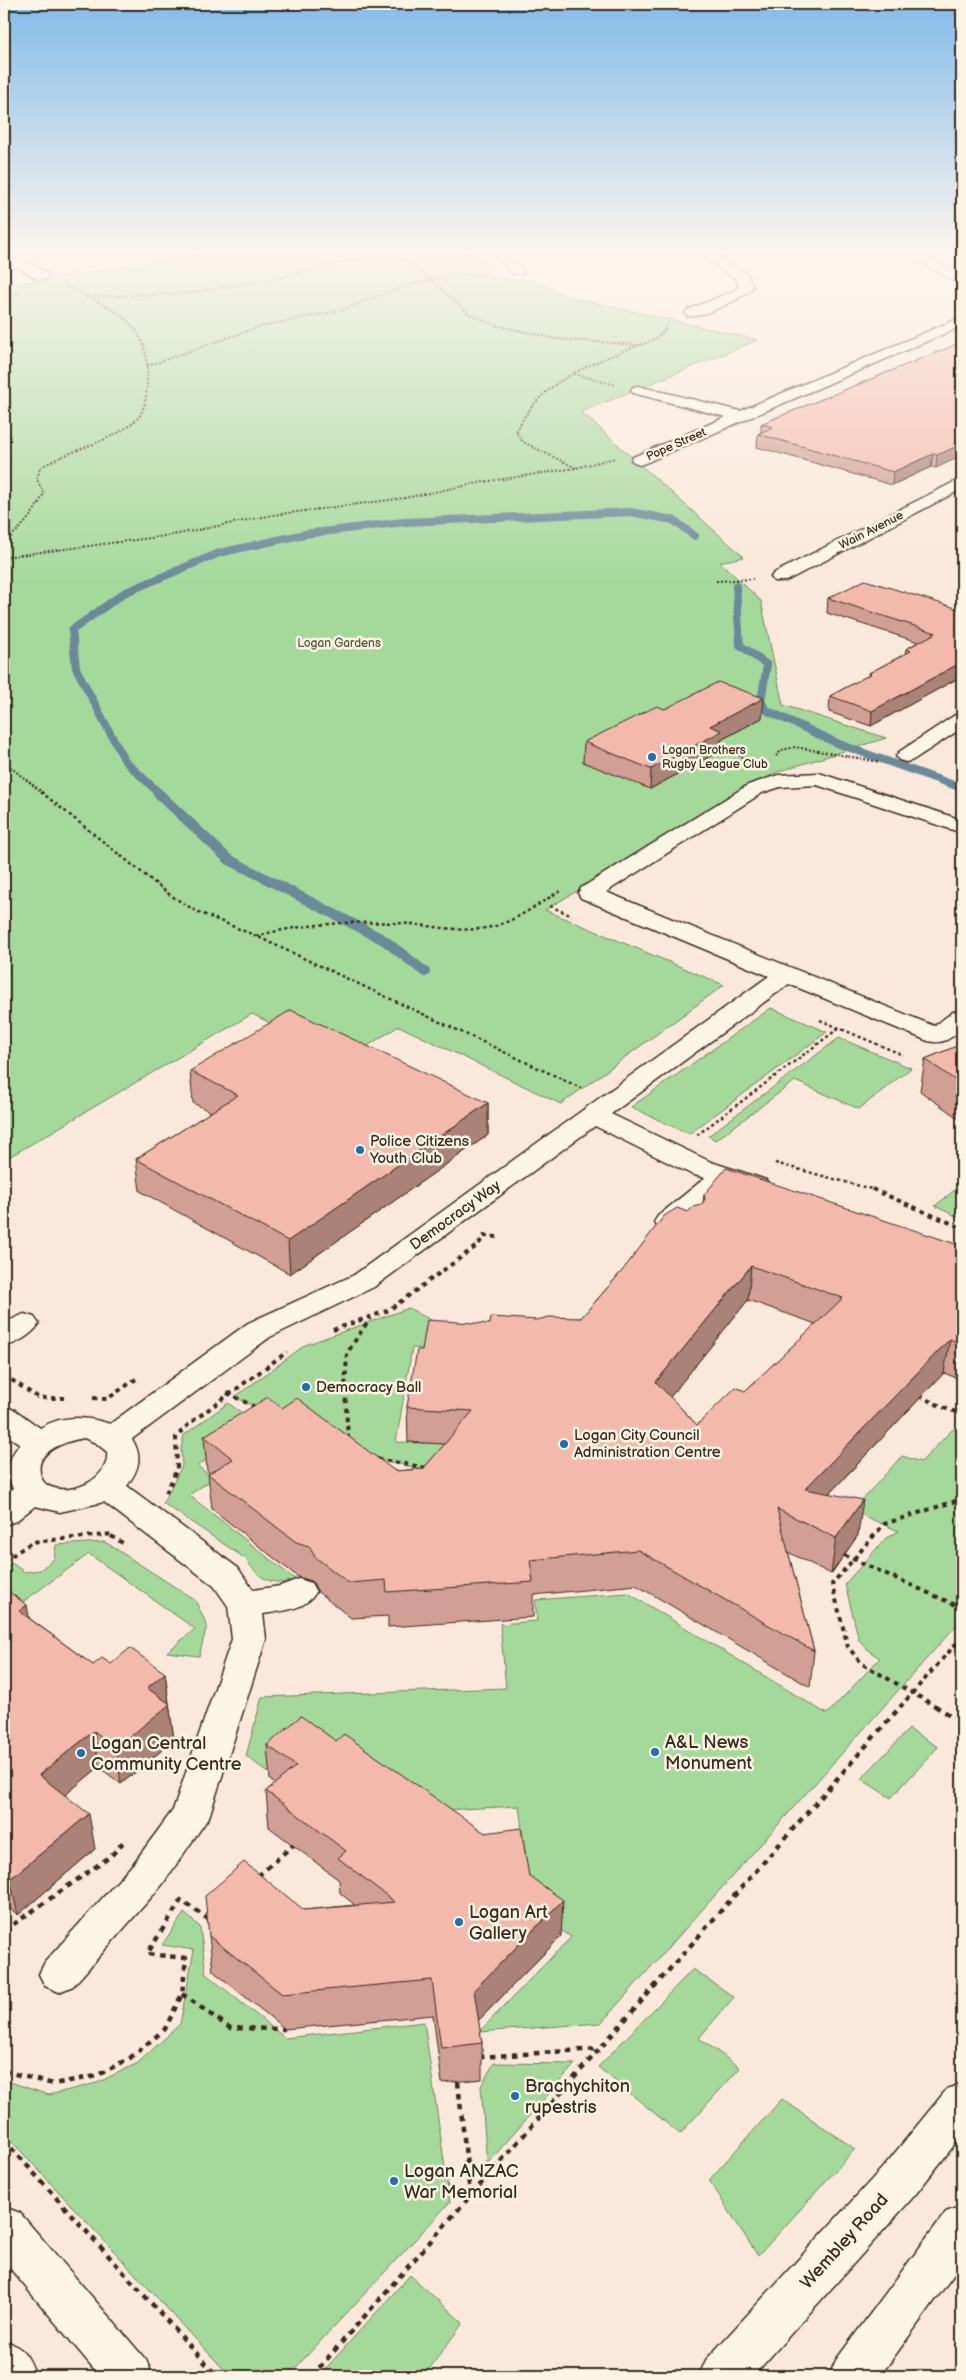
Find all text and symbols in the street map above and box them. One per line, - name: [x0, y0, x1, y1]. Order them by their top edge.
- street label: Pope Street: [644, 424, 709, 464]
- street label: Wain Avenue: [837, 508, 906, 553]
- park label: Logan Gardens: [297, 636, 381, 651]
- place label: Logan Brothers Rugby League Club: [662, 743, 768, 772]
- marker: Logan Brothers Rugby League Club: [646, 751, 658, 763]
- place label: Police Citizens Youth Club: [369, 1132, 470, 1168]
- marker: Police Citizens Youth Club: [354, 1144, 366, 1156]
- street label: Democracy Way: [406, 1176, 504, 1255]
- place label: Democracy Ball: [316, 1378, 421, 1397]
- marker: Democracy Ball: [300, 1381, 312, 1393]
- place label: Logan City Council Administration Centre: [574, 1426, 721, 1462]
- marker: Logan City Council Administration Centre: [558, 1438, 570, 1450]
- place label: A&L News Monument: [665, 1732, 753, 1774]
- place label: Logan Central Community Centre: [91, 1733, 242, 1775]
- marker: A&L News Monument: [649, 1746, 661, 1758]
- marker: Logan Central Community Centre: [75, 1747, 87, 1759]
- place label: Logan Art Gallery: [469, 1902, 548, 1944]
- marker: Logan Art Gallery: [453, 1916, 465, 1928]
- place label: Brachychiton rupestris: [525, 2076, 630, 2118]
- marker: Brachychiton rupestris: [509, 2090, 521, 2102]
- place label: Logan ANZAC War Memorial: [404, 2161, 519, 2203]
- marker: Logan ANZAC War Memorial: [388, 2175, 400, 2187]
- street label: Wembley Road: [796, 2189, 893, 2293]

